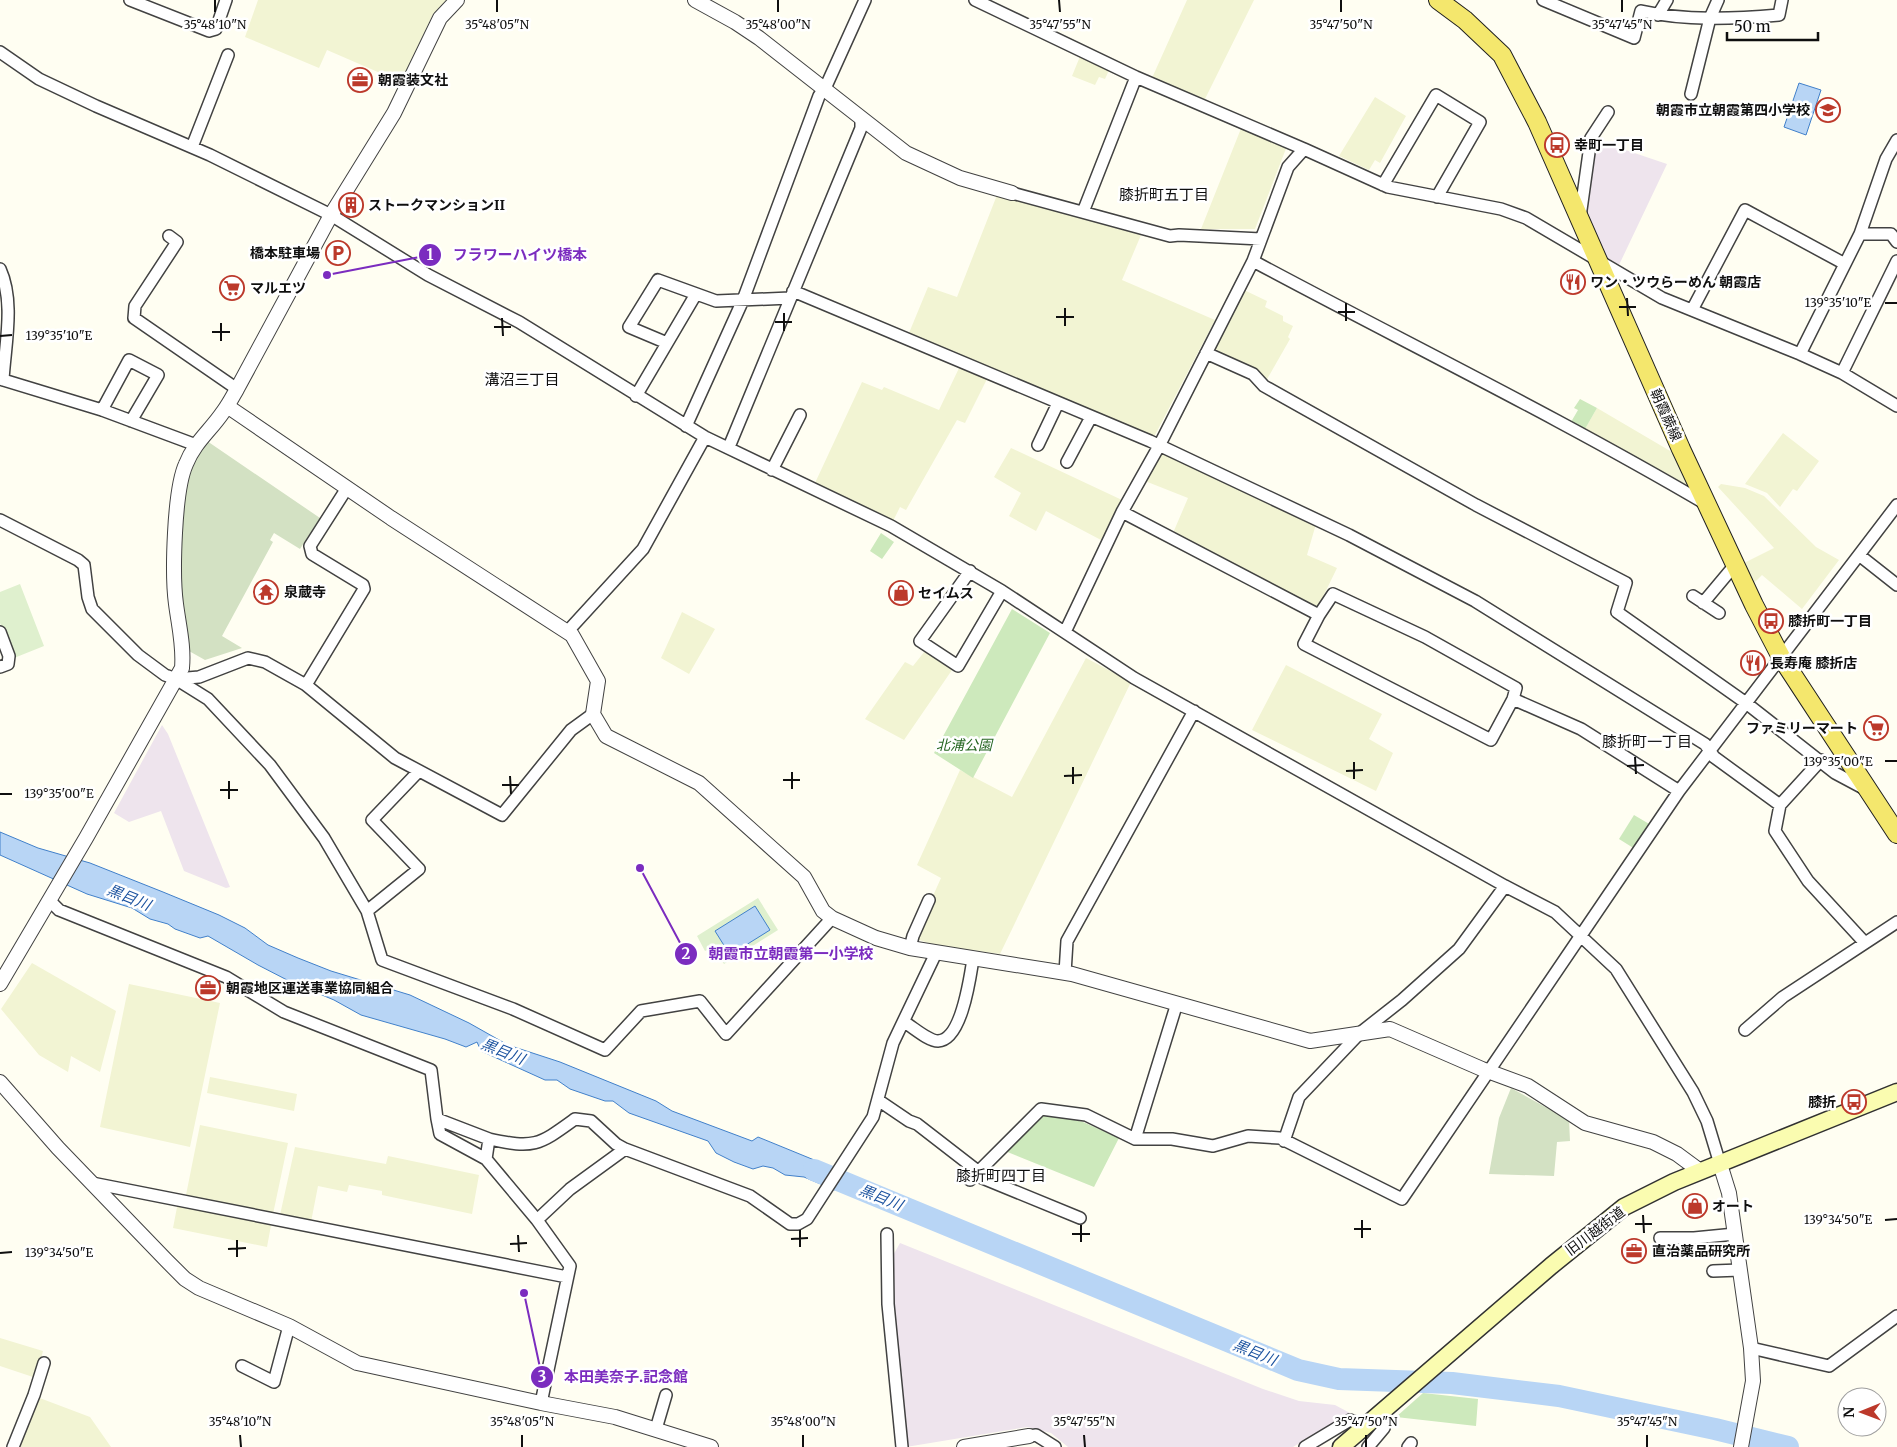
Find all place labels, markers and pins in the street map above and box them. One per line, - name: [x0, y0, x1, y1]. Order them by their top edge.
- office icon: 朝霞装文社: [347, 67, 373, 93]
- place label: 朝霞装文社: [378, 71, 448, 89]
- school or university icon: 朝霞市立朝霞第四小学校: [1815, 97, 1841, 123]
- place label: 朝霞市立朝霞第四小学校: [1656, 101, 1810, 119]
- bus stop icon: 幸町一丁目: [1544, 132, 1570, 158]
- place label: 幸町一丁目: [1574, 136, 1644, 154]
- building icon: ストークマンションII: [338, 192, 364, 218]
- place label: ストークマンションII: [368, 196, 506, 214]
- parking icon: 橋本駐車場: [325, 240, 351, 266]
- callout: フラワーハイツ橋本: [417, 240, 597, 270]
- place label: 橋本駐車場: [250, 244, 320, 262]
- restaurant icon: ワン・ツウらーめん 朝霞店: [1560, 269, 1586, 295]
- place label: ワン・ツウらーめん 朝霞店: [1590, 273, 1761, 291]
- supermarket icon: マルエツ: [219, 275, 245, 301]
- place label: マルエツ: [250, 279, 306, 297]
- temple icon: 泉蔵寺: [253, 579, 279, 605]
- shop icon: セイムス: [888, 580, 914, 606]
- place label: 泉蔵寺: [284, 583, 326, 601]
- place label: セイムス: [918, 584, 974, 602]
- bus stop icon: 膝折町一丁目: [1758, 608, 1784, 634]
- place label: 膝折町一丁目: [1788, 612, 1872, 630]
- restaurant icon: 長寿庵 膝折店: [1740, 650, 1766, 676]
- place label: 長寿庵 膝折店: [1770, 654, 1857, 672]
- supermarket icon: ファミリーマート: [1863, 715, 1889, 741]
- place label: ファミリーマート: [1746, 719, 1858, 737]
- callout: 朝霞市立朝霞第一小学校: [673, 939, 883, 969]
- office icon: 朝霞地区運送事業協同組合: [195, 975, 221, 1001]
- place label: 朝霞地区運送事業協同組合: [226, 979, 394, 997]
- bus stop icon: 膝折: [1841, 1089, 1867, 1115]
- place label: 膝折: [1808, 1093, 1836, 1111]
- shop icon: オート: [1682, 1193, 1708, 1219]
- place label: オート: [1712, 1197, 1754, 1215]
- office icon: 直治薬品研究所: [1621, 1238, 1647, 1264]
- place label: 直治薬品研究所: [1652, 1242, 1750, 1260]
- callout: 本田美奈子.記念館: [529, 1362, 698, 1392]

